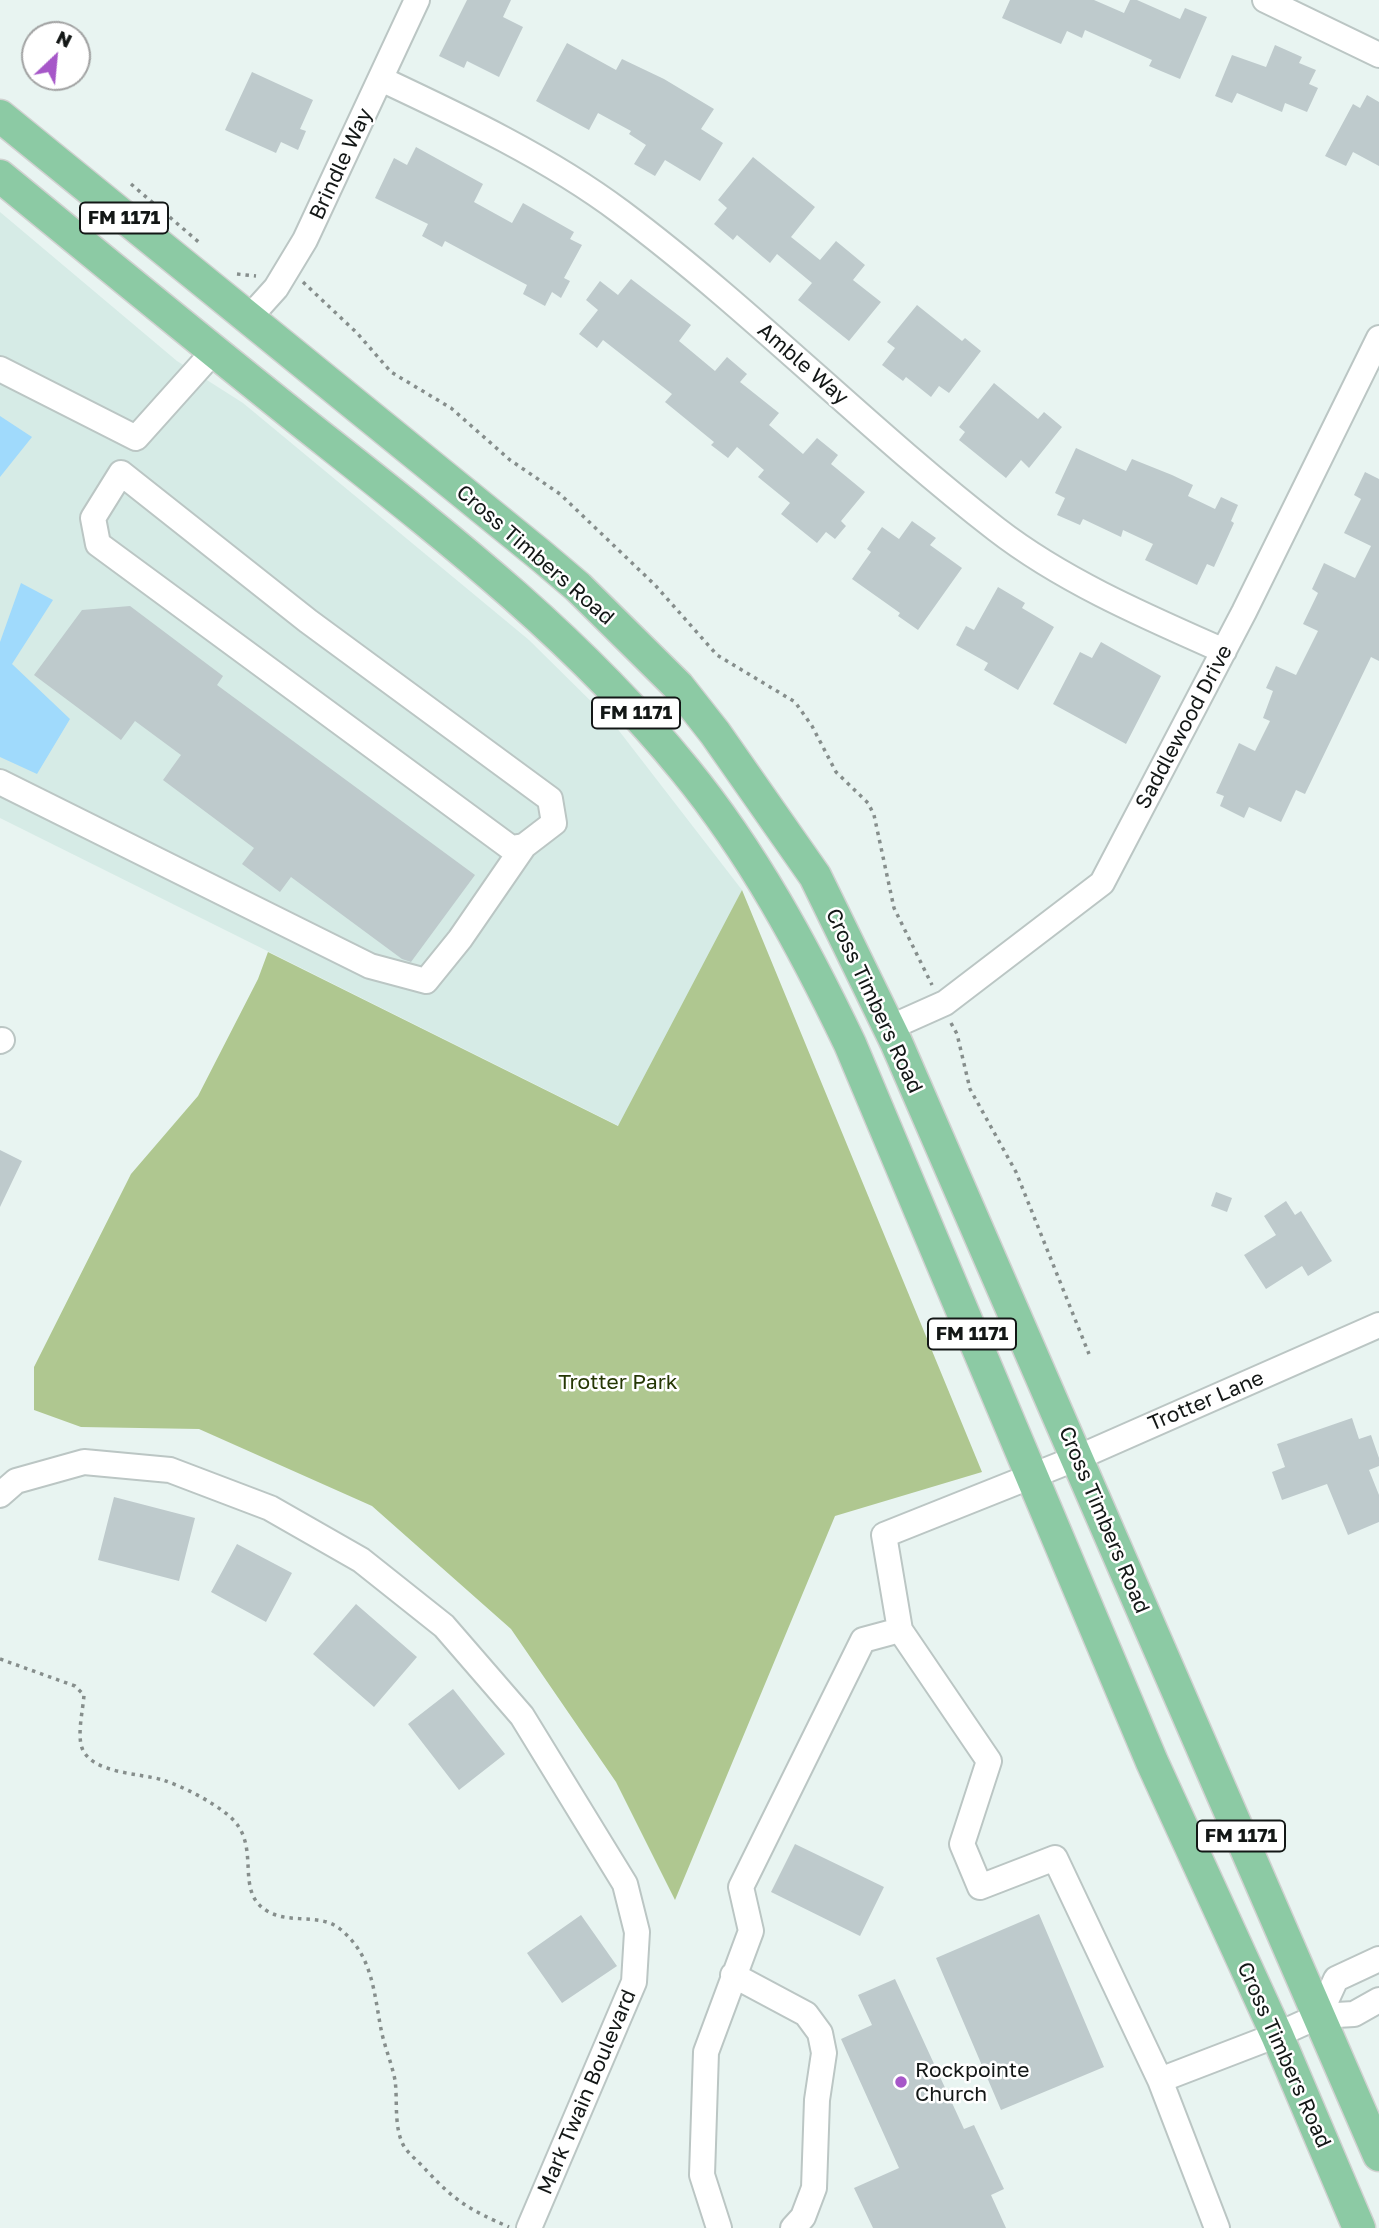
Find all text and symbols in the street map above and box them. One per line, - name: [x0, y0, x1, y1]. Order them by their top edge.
- north arrow: [21, 21, 91, 91]
- text: N: [53, 25, 76, 52]
- street label: Brindle Way: [304, 104, 378, 224]
- road number: FM 1171: [80, 202, 168, 233]
- street label: Amble Way: [752, 318, 854, 410]
- street label: Cross Timbers Road: [451, 480, 619, 630]
- street label: Saddlewood Drive: [1130, 641, 1238, 813]
- road number: FM 1171: [592, 698, 680, 728]
- street label: Cross Timbers Road: [820, 905, 928, 1097]
- road number: FM 1171: [928, 1318, 1016, 1350]
- street label: Trotter Lane: [1144, 1365, 1268, 1437]
- park label: Trotter Park: [558, 1369, 678, 1395]
- street label: Cross Timbers Road: [1053, 1423, 1155, 1617]
- road number: FM 1171: [1197, 1820, 1285, 1852]
- street label: Cross Timbers Road: [1232, 1958, 1336, 2152]
- street label: Mark Twain Boulevard: [532, 1986, 642, 2198]
- place label: Rockpointe Church: [915, 2057, 1029, 2107]
- marker: Rockpointe Church: [893, 2074, 909, 2090]

